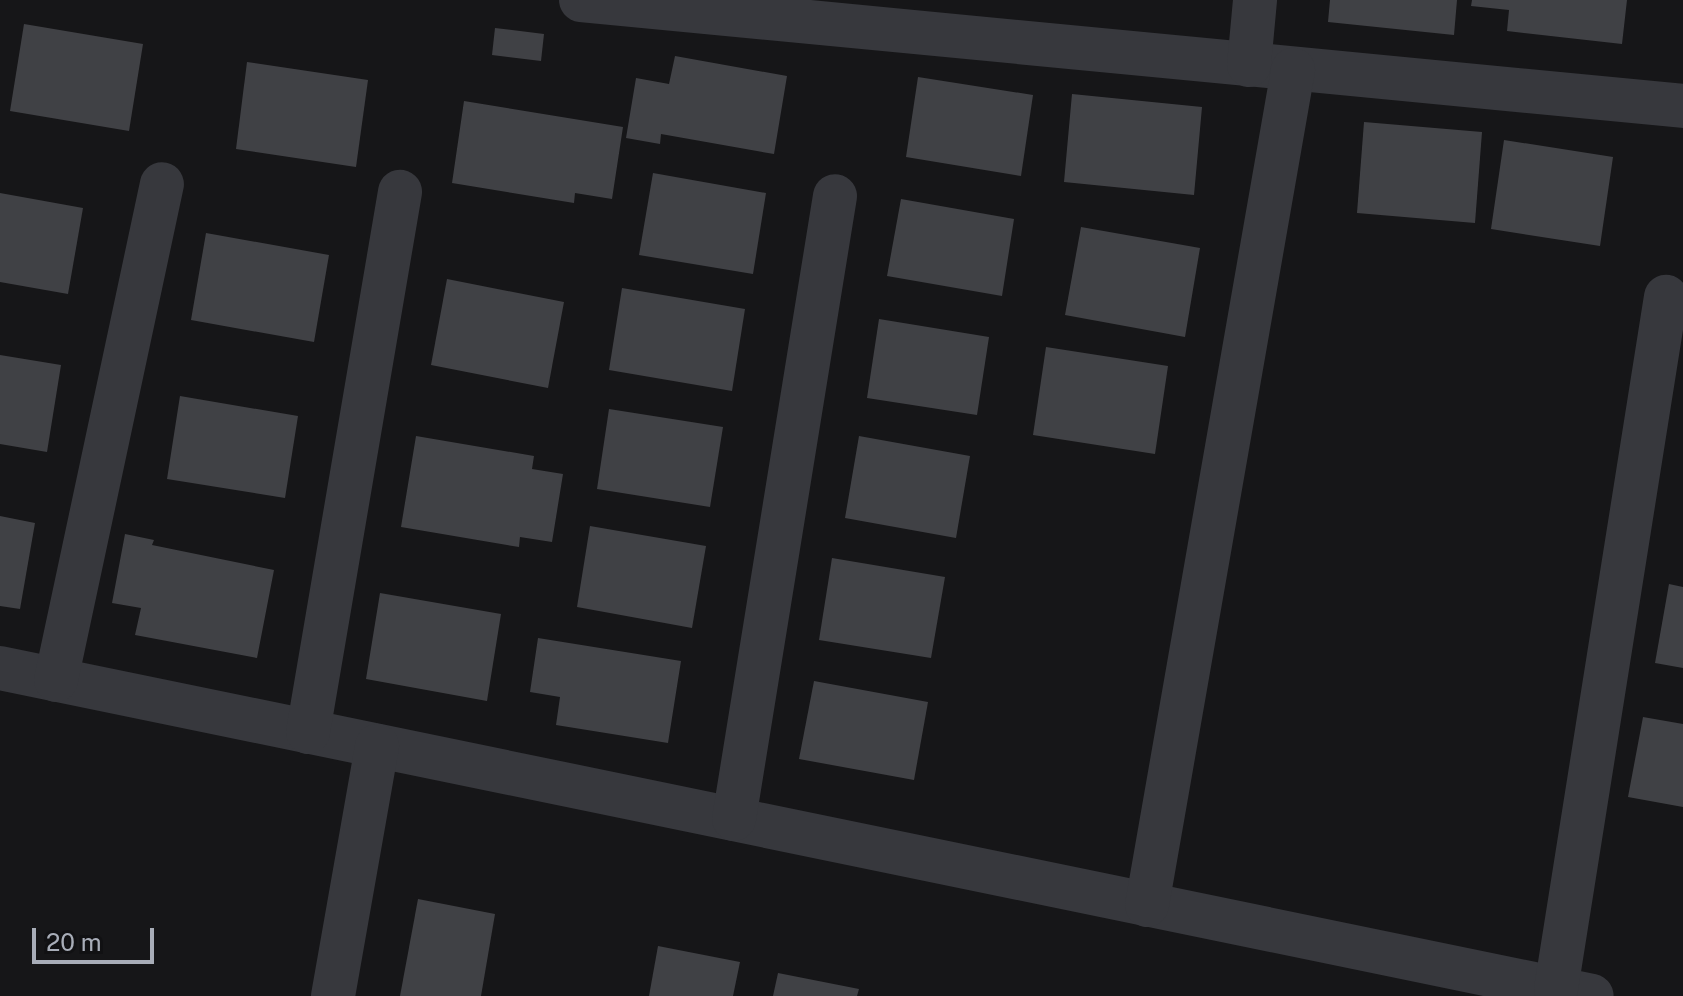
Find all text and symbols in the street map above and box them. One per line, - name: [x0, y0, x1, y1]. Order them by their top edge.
- scale bar: [36, 912, 158, 962]
- text: 20 m: [46, 928, 102, 956]

